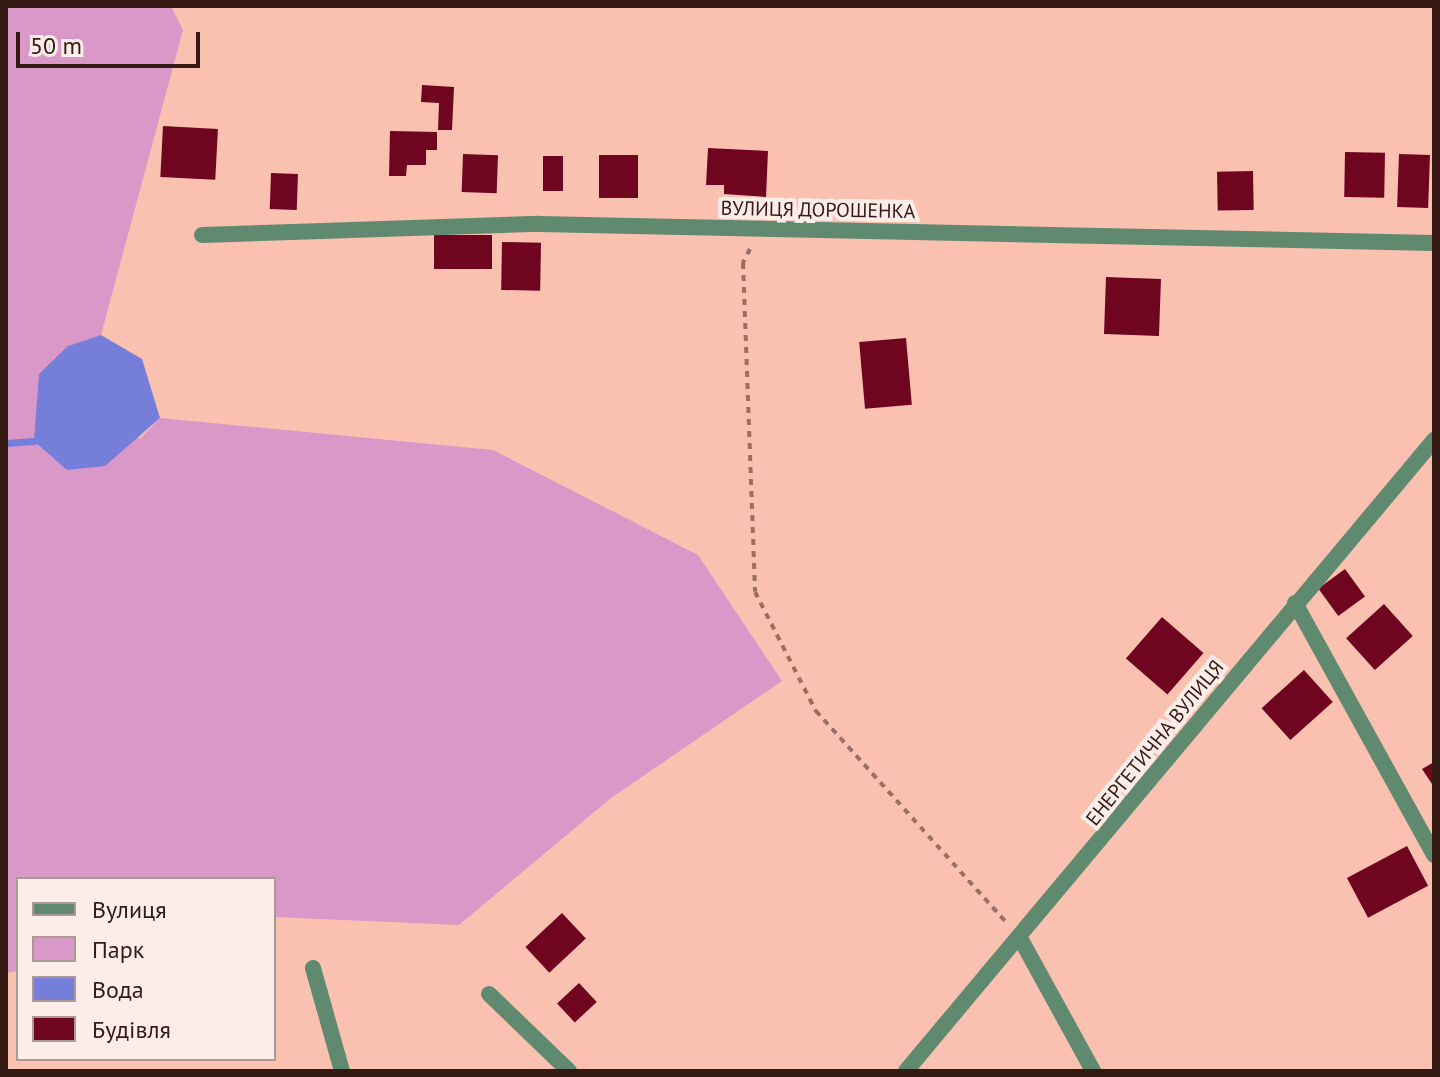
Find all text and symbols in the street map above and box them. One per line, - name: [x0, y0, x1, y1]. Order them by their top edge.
- scale bar: [20, 16, 204, 66]
- text: 50 m: [30, 30, 82, 61]
- street label: ВУЛИЦЯ ДОРОШЕНКА: [720, 196, 916, 224]
- street label: ЕНЕРГЕТИЧНА ВУЛИЦЯ: [1081, 655, 1229, 831]
- legend: [16, 877, 276, 1061]
- text: Вулиця: [92, 894, 167, 925]
- text: Парк: [92, 934, 144, 965]
- text: Вода: [92, 974, 144, 1005]
- text: Будівля: [92, 1014, 171, 1045]

